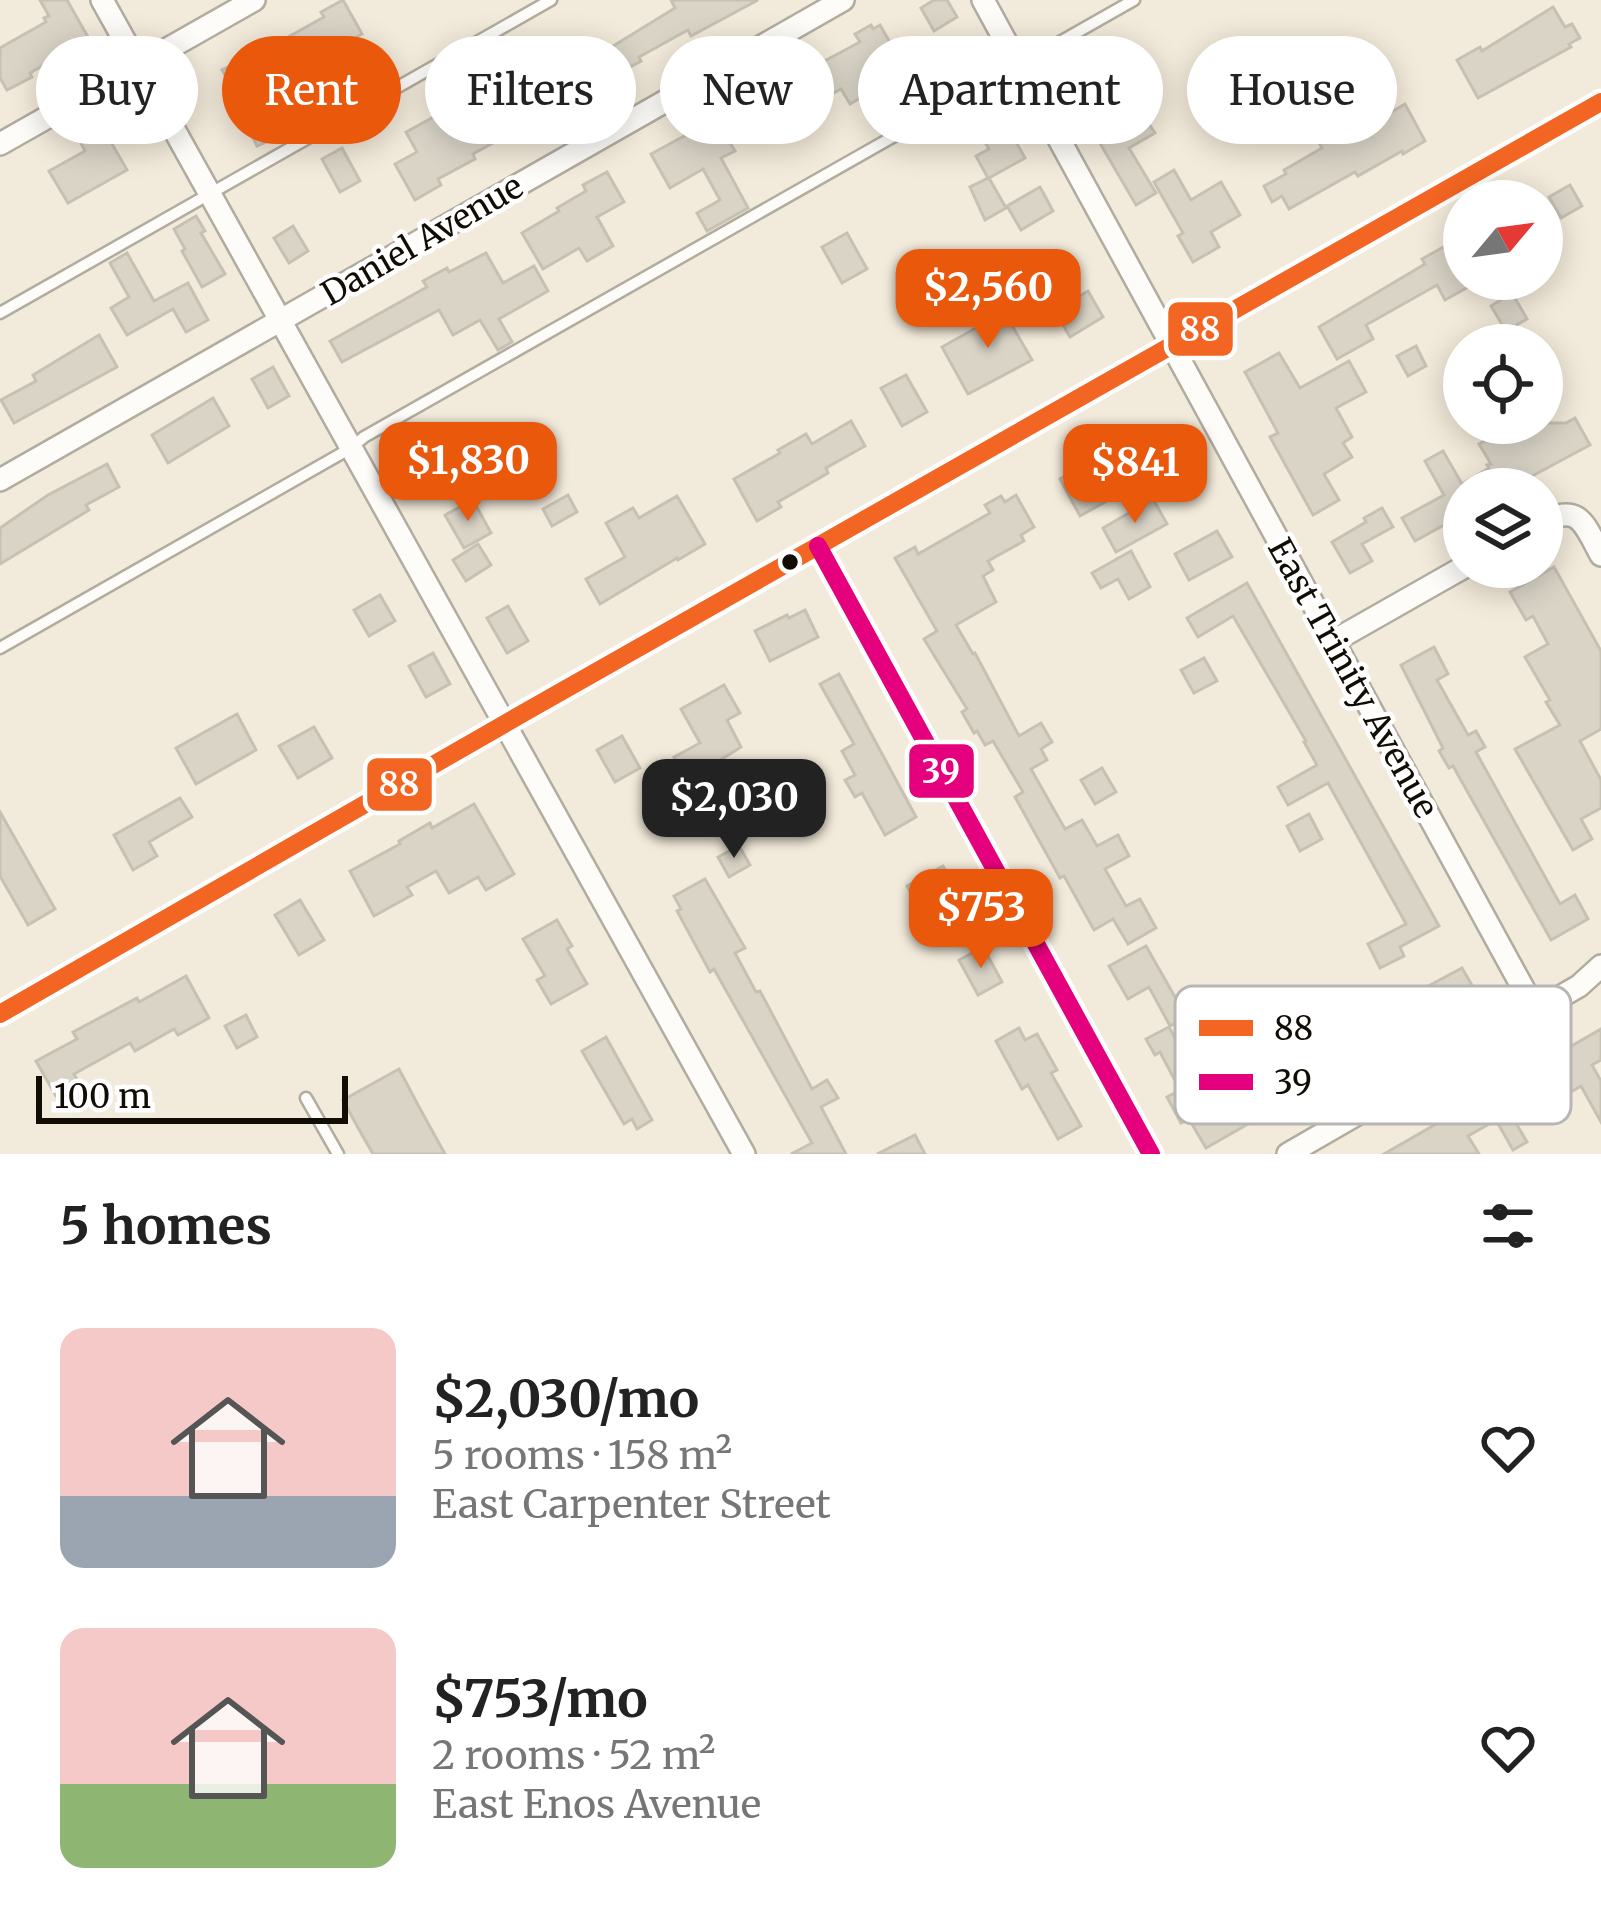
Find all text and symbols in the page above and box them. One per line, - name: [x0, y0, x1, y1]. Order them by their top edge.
- chip: Buy: [36, 36, 198, 144]
- chip: Rent: [222, 36, 401, 144]
- chip: Filters: [425, 36, 636, 144]
- chip: New: [660, 36, 834, 144]
- chip: Apartment: [858, 36, 1163, 144]
- chip: House: [1187, 36, 1397, 144]
- street label: Daniel Avenue: [314, 166, 530, 314]
- north arrow: [1443, 180, 1563, 300]
- map controls: [1443, 180, 1563, 588]
- pin: $2,560: [890, 249, 1086, 351]
- text: $2,560: [923, 263, 1053, 312]
- line badge: 88: [1166, 300, 1235, 358]
- text: 88: [1180, 309, 1220, 350]
- button: locate: [1443, 324, 1563, 444]
- pin: $1,830: [370, 422, 566, 524]
- pin: $841: [1064, 424, 1206, 526]
- text: $1,830: [406, 436, 530, 485]
- text: $841: [1090, 438, 1180, 487]
- button: layers: [1443, 468, 1563, 588]
- street label: East Trinity Avenue: [1259, 531, 1447, 825]
- unlabelled marker: [779, 551, 801, 573]
- line badge: 39: [907, 742, 976, 800]
- text: 39: [922, 751, 960, 792]
- line badge: 88: [365, 756, 434, 813]
- pin: $2,030: [636, 759, 832, 861]
- text: 88: [379, 764, 419, 805]
- text: $2,030: [669, 773, 799, 822]
- pin: $753: [910, 869, 1052, 971]
- text: $753: [936, 883, 1026, 932]
- legend: [1175, 986, 1571, 1124]
- text: 88: [1274, 1008, 1313, 1049]
- text: 39: [1274, 1062, 1312, 1103]
- scale bar: [36, 1070, 348, 1123]
- text: 100 m: [54, 1076, 151, 1117]
- icon: filters: [1475, 1193, 1541, 1259]
- text: 5 homes: [60, 1194, 272, 1258]
- text: $2,030/mo: [432, 1367, 699, 1431]
- icon: home: [156, 1376, 300, 1520]
- icon: heart: [1475, 1415, 1541, 1481]
- text: 5 rooms · 158 m²: [432, 1431, 732, 1480]
- text: East Carpenter Street: [432, 1480, 831, 1529]
- text: $753/mo: [432, 1667, 648, 1731]
- icon: home: [156, 1676, 300, 1820]
- icon: heart: [1475, 1715, 1541, 1781]
- text: 2 rooms · 52 m²: [432, 1731, 715, 1780]
- text: East Enos Avenue: [432, 1780, 761, 1829]

